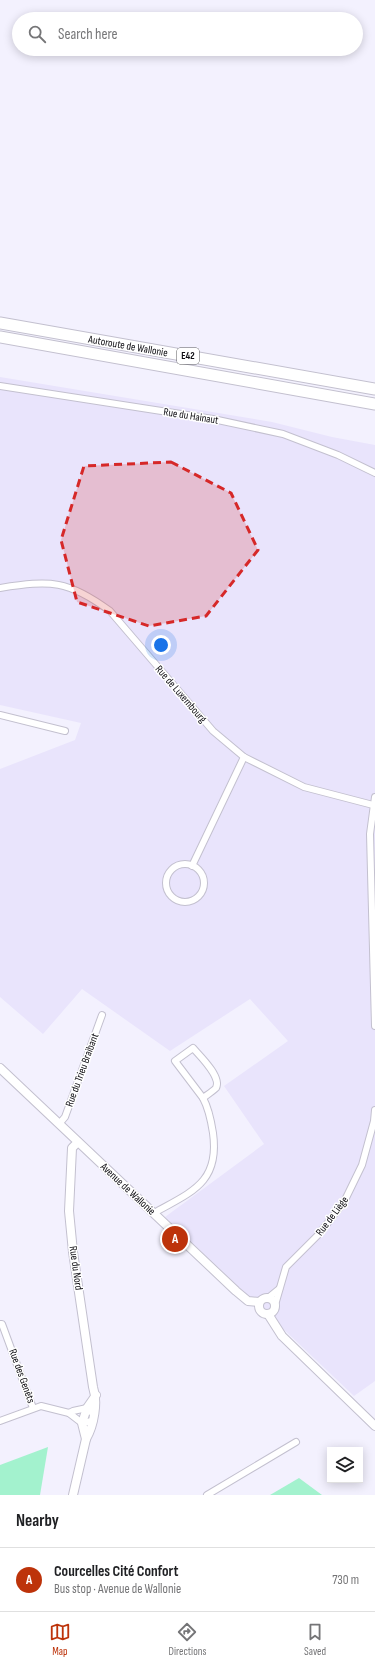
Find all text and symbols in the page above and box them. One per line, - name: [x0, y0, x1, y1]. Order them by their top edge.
- search box: [12, 12, 363, 56]
- icon: search: [26, 23, 48, 45]
- text: Search here: [58, 25, 118, 44]
- street label: Autoroute de Wallonie: [86, 332, 169, 359]
- road number: E42: [177, 348, 199, 364]
- street label: Rue du Hainaut: [163, 405, 220, 427]
- your location: [151, 635, 171, 655]
- street label: Rue de Luxembourg: [153, 663, 210, 726]
- street label: Rue du Trieu Braibant: [63, 1031, 102, 1109]
- street label: Avenue de Wallonie: [97, 1160, 158, 1218]
- street label: Rue de Liège: [313, 1194, 351, 1238]
- pin: A: [162, 1224, 188, 1254]
- street label: Rue du Nord: [66, 1245, 86, 1291]
- street label: Rue des Genêts: [6, 1347, 38, 1405]
- map controls: [327, 1447, 363, 1483]
- button: layers: [327, 1447, 363, 1483]
- text: Nearby: [16, 1511, 59, 1531]
- text: Courcelles Cité Confort: [54, 1562, 178, 1581]
- text: A: [26, 1572, 32, 1588]
- text: 730 m: [332, 1572, 359, 1588]
- text: Bus stop · Avenue de Wallonie: [54, 1581, 181, 1597]
- tab: Map: [49, 1621, 71, 1658]
- tab: Directions: [169, 1621, 206, 1658]
- tab: Saved: [304, 1621, 326, 1658]

